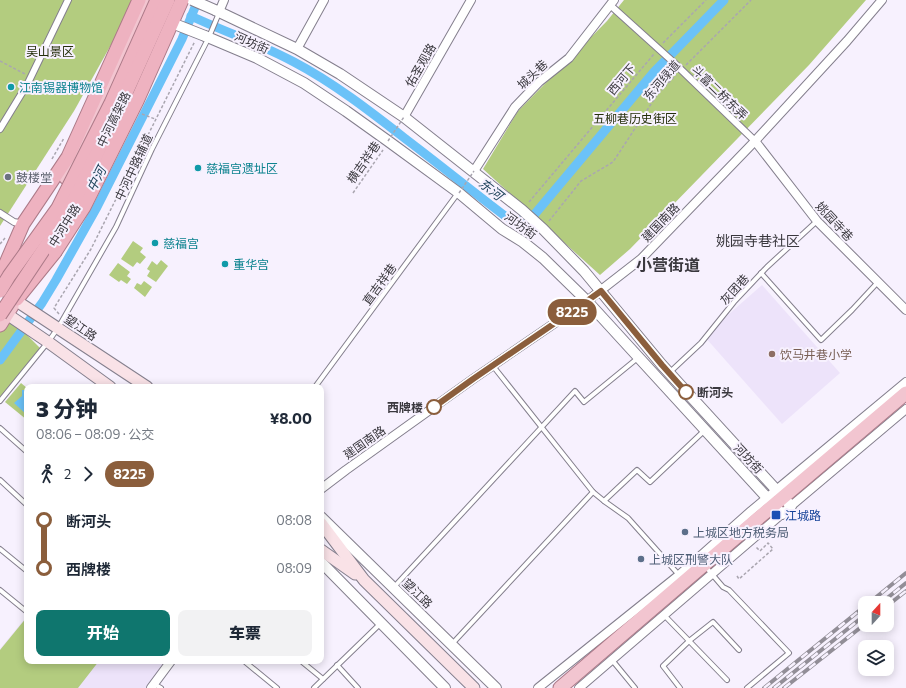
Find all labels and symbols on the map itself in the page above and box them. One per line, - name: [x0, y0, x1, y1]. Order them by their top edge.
- street label: 河坊街: [233, 28, 271, 56]
- street label: 佑圣观路: [402, 41, 438, 89]
- park label: 吴山景区: [26, 44, 74, 58]
- street label: 城头巷: [514, 57, 550, 91]
- street label: 东河绿道: [640, 57, 682, 103]
- street label: 西河下: [604, 61, 638, 97]
- street label: 斗富二桥东弄: [689, 62, 751, 122]
- place label: 江南锡器博物馆: [19, 80, 103, 94]
- marker: 江南锡器博物馆: [6, 82, 16, 92]
- street label: 中河高架路: [94, 89, 132, 149]
- park label: 五柳巷历史街区: [593, 111, 677, 125]
- street label: 中河中路辅道: [111, 131, 155, 203]
- street label: 横吉祥巷: [343, 138, 383, 186]
- water label: 中河: [83, 161, 110, 194]
- place label: 慈福宫遗址区: [206, 161, 278, 175]
- marker: 慈福宫遗址区: [193, 163, 203, 173]
- place label: 鼓楼堂: [16, 170, 52, 184]
- marker: 鼓楼堂: [3, 172, 13, 182]
- water label: 东河: [476, 175, 509, 205]
- street label: 姚园寺巷: [814, 199, 856, 243]
- street label: 建国南路: [638, 200, 682, 244]
- street label: 中河中路: [45, 201, 83, 249]
- street label: 河坊街: [502, 209, 540, 241]
- district label: 姚园寺巷社区: [716, 232, 800, 249]
- place label: 慈福宫: [163, 236, 199, 250]
- marker: 慈福宫: [150, 238, 160, 248]
- district label: 小营街道: [636, 255, 700, 274]
- place label: 重华宫: [233, 257, 269, 271]
- marker: 重华宫: [220, 259, 230, 269]
- street label: 直吉祥巷: [359, 260, 399, 308]
- street label: 灰团巷: [717, 271, 751, 307]
- line badge: 8225: [544, 299, 600, 325]
- street label: 望江路: [62, 311, 100, 343]
- place label: 饮马井巷小学: [780, 347, 852, 361]
- marker: 饮马井巷小学: [767, 349, 777, 359]
- marker: 断河头: [678, 384, 694, 400]
- place label: 断河头: [697, 385, 733, 399]
- marker: 西牌楼: [426, 399, 442, 415]
- place label: 西牌楼: [387, 400, 423, 414]
- street label: 建国南路: [340, 422, 388, 462]
- street label: 河坊街: [732, 440, 766, 476]
- place label: 江城路: [785, 508, 821, 522]
- marker: 江城路: [770, 509, 782, 521]
- place label: 上城区地方税务局: [693, 525, 789, 539]
- marker: 上城区地方税务局: [680, 527, 690, 537]
- place label: 上城区刑警大队: [649, 552, 733, 566]
- marker: 上城区刑警大队: [636, 554, 646, 564]
- street label: 望江路: [400, 575, 436, 611]
- north arrow: [858, 596, 894, 632]

